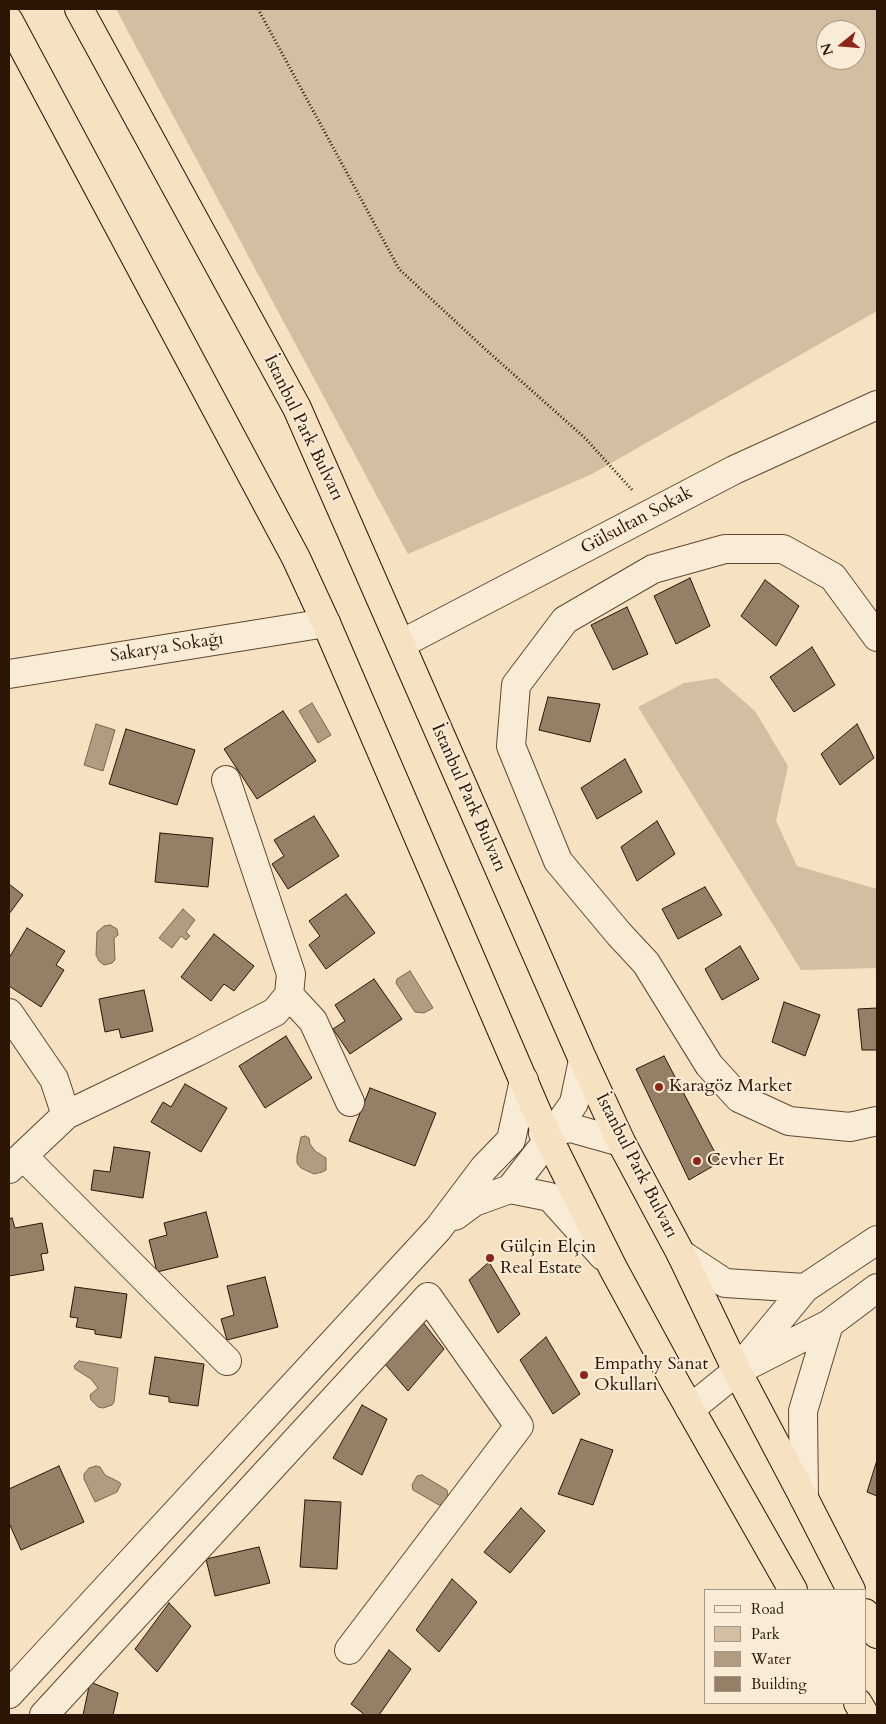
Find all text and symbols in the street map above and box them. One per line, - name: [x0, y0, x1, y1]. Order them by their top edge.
- north arrow: [816, 20, 866, 70]
- text: N: [816, 41, 838, 58]
- street label: İstanbul Park Bulvarı: [258, 352, 348, 504]
- street label: Gülsultan Sokak: [577, 482, 697, 560]
- street label: Sakarya Sokağı: [109, 628, 225, 668]
- street label: İstanbul Park Bulvarı: [426, 721, 510, 875]
- place label: Karagöz Market: [669, 1076, 792, 1098]
- marker: Karagöz Market: [653, 1081, 665, 1093]
- street label: İstanbul Park Bulvarı: [590, 1090, 682, 1242]
- place label: Cevher Et: [707, 1150, 784, 1172]
- marker: Cevher Et: [691, 1155, 703, 1167]
- place label: Gülçin Elçin Real Estate: [500, 1237, 596, 1280]
- marker: Gülçin Elçin Real Estate: [484, 1252, 496, 1264]
- place label: Empathy Sanat Okulları: [594, 1354, 708, 1396]
- marker: Empathy Sanat Okulları: [578, 1369, 590, 1381]
- legend: [704, 1589, 866, 1704]
- text: Road: [751, 1599, 784, 1619]
- text: Park: [751, 1624, 780, 1644]
- text: Water: [751, 1649, 791, 1669]
- text: Building: [751, 1674, 807, 1694]

